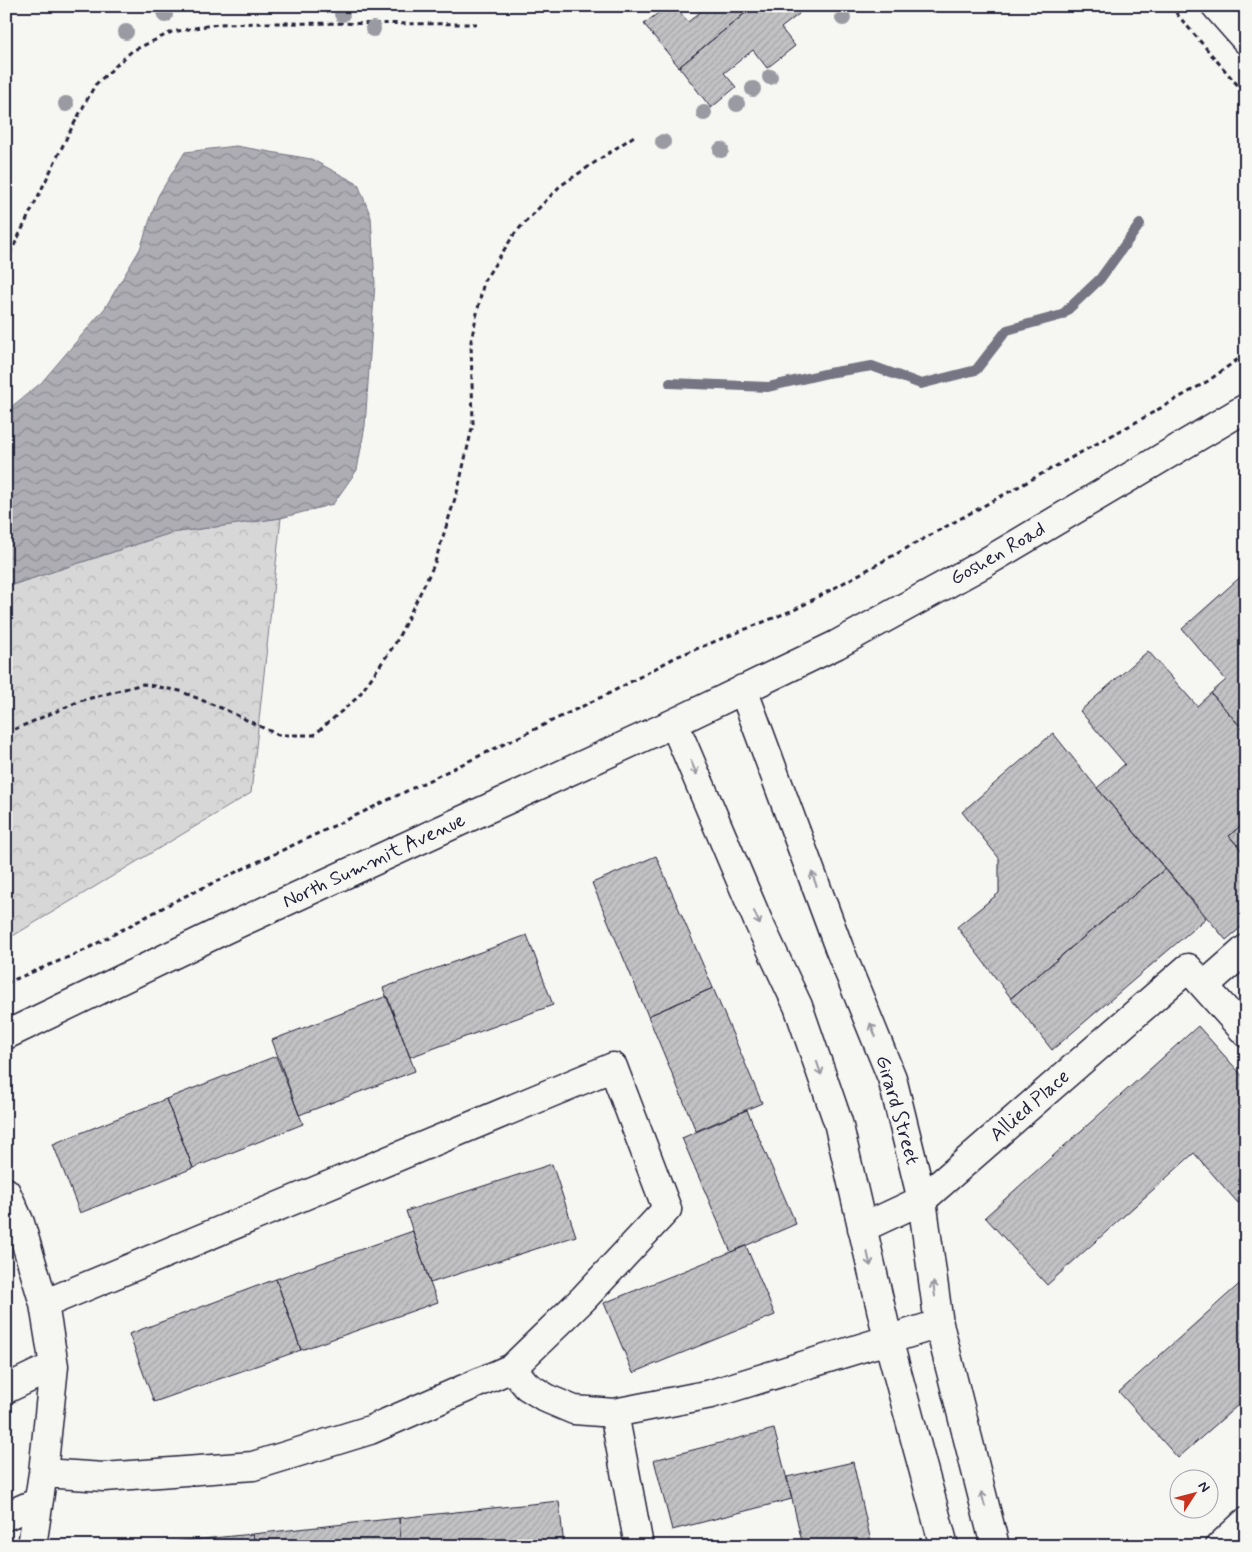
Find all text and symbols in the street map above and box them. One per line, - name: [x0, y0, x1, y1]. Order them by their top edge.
- street label: Goshen Road: [945, 516, 1051, 592]
- one-way arrow: [689, 760, 699, 775]
- street label: North Summit Avenue: [278, 807, 470, 915]
- one-way arrow: [809, 872, 818, 887]
- one-way arrow: [753, 910, 763, 925]
- one-way arrow: [867, 1023, 877, 1038]
- street label: Girard Street: [869, 1052, 925, 1168]
- one-way arrow: [815, 1059, 824, 1075]
- street label: Allied Place: [984, 1064, 1076, 1148]
- one-way arrow: [865, 1250, 874, 1266]
- one-way arrow: [929, 1282, 939, 1298]
- north arrow: [1170, 1470, 1220, 1520]
- text: N: [1194, 1478, 1214, 1496]
- one-way arrow: [977, 1491, 987, 1507]

